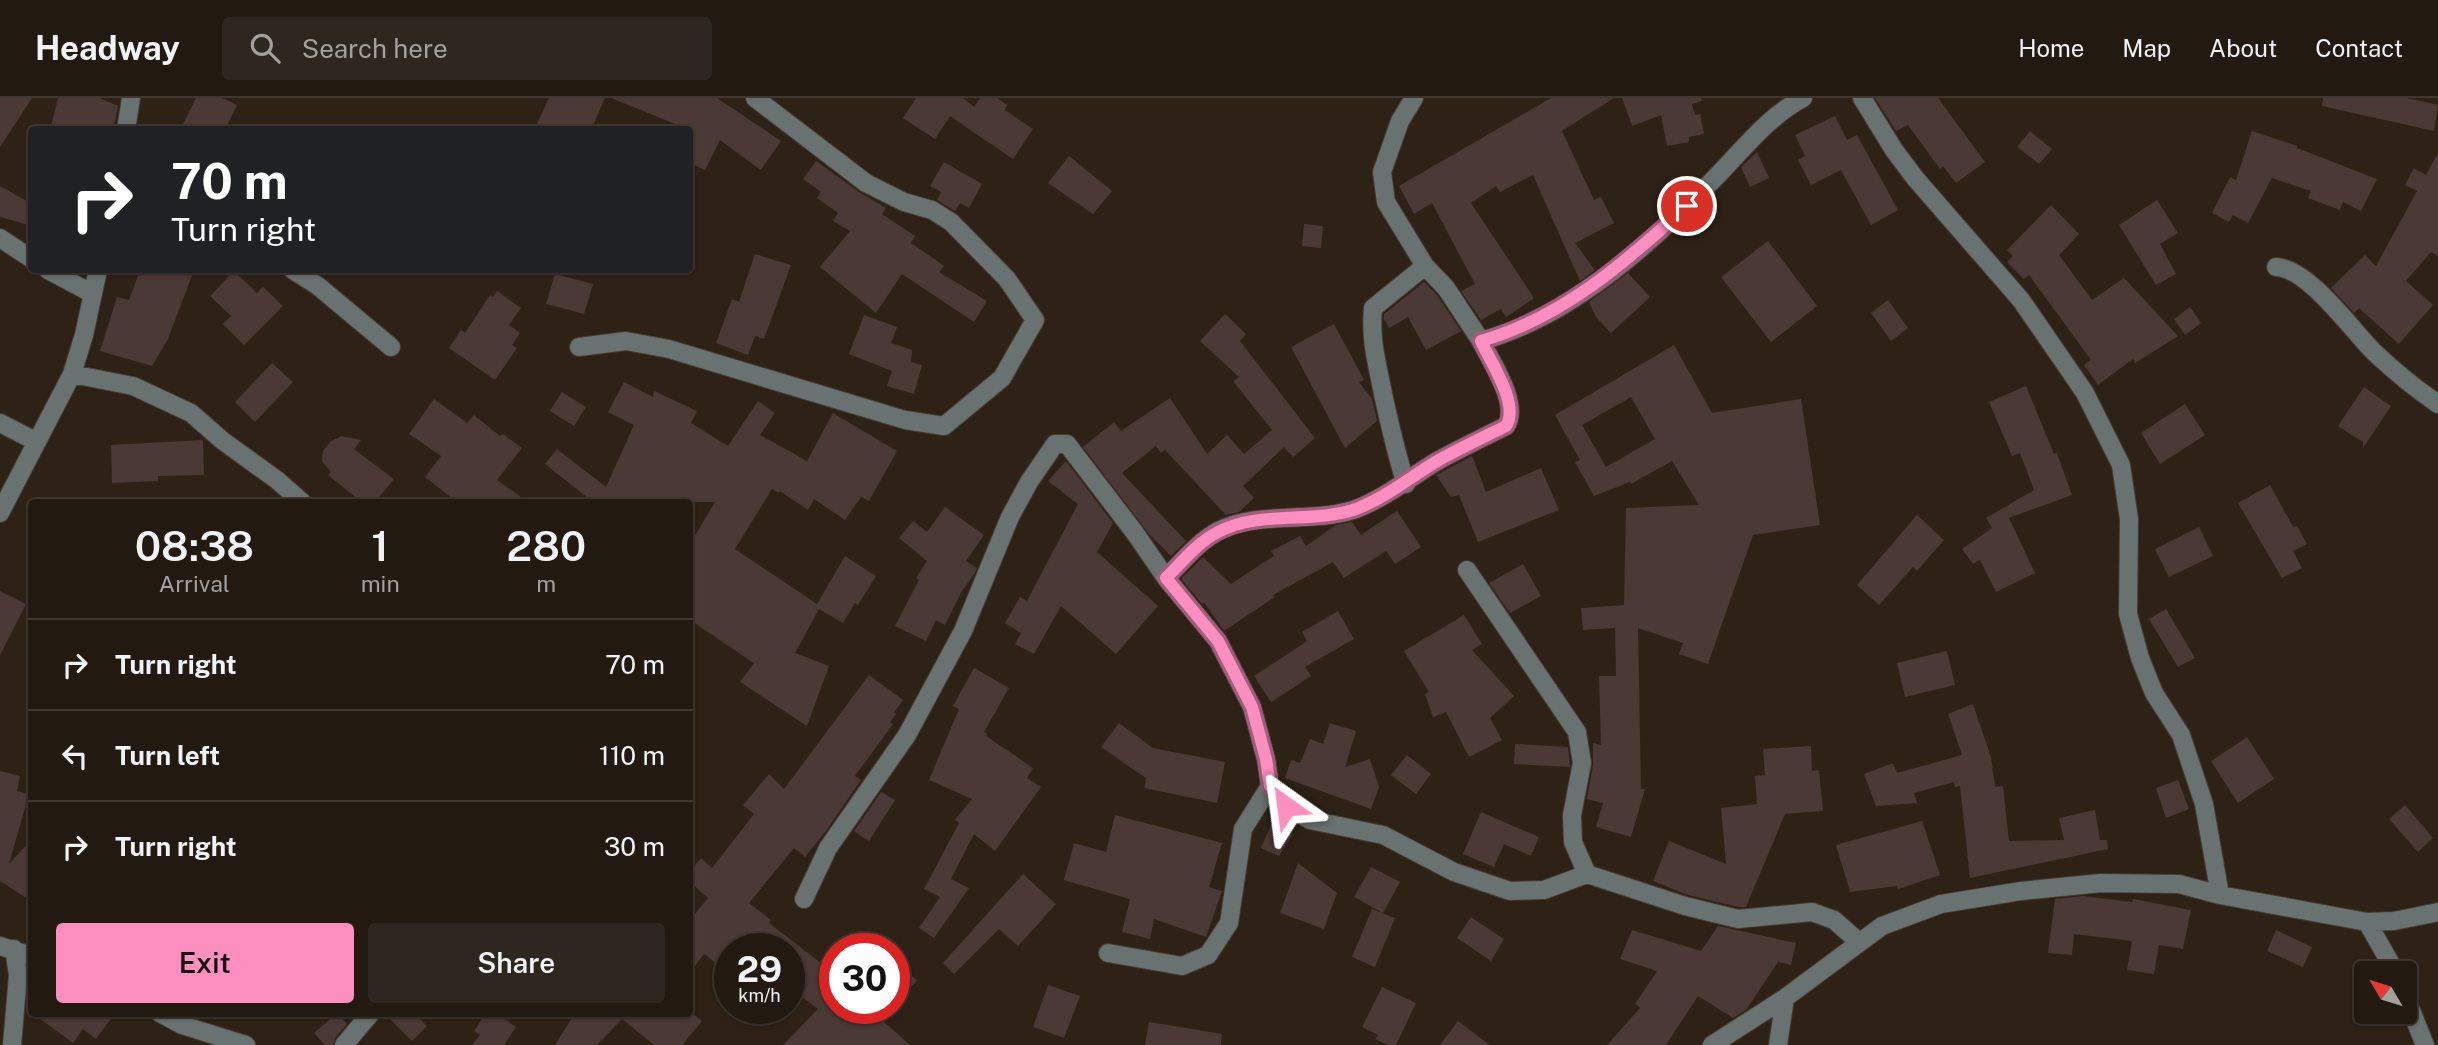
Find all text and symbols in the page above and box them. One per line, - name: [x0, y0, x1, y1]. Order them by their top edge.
- search box: [222, 17, 712, 80]
- text: Headway: [35, 29, 180, 67]
- icon: search: [246, 29, 284, 67]
- text: Search here: [302, 33, 448, 64]
- text: Home: [2018, 34, 2084, 62]
- text: Map: [2122, 34, 2171, 62]
- text: About: [2209, 34, 2277, 62]
- text: Contact: [2315, 34, 2403, 62]
- text: 70 m: [171, 152, 288, 210]
- icon: right: [56, 154, 147, 245]
- pin: [1657, 176, 1717, 236]
- icon: arrive: [1668, 187, 1706, 225]
- text: Turn right: [171, 211, 316, 248]
- text: 08:38: [135, 521, 254, 570]
- text: 1: [371, 521, 389, 570]
- text: 280: [506, 521, 586, 570]
- text: Arrival: [159, 570, 230, 597]
- text: min: [361, 570, 400, 597]
- text: m: [536, 570, 556, 597]
- icon: right: [56, 646, 94, 684]
- text: Turn right: [115, 649, 237, 680]
- text: 70 m: [605, 649, 665, 680]
- icon: left: [56, 737, 94, 775]
- text: Turn left: [115, 740, 220, 771]
- text: 110 m: [599, 740, 665, 771]
- position arrow: [1249, 769, 1323, 843]
- icon: right: [56, 828, 94, 866]
- text: Turn right: [115, 831, 237, 862]
- text: 30 m: [604, 831, 665, 862]
- button: Exit: [56, 923, 354, 1003]
- button: Share: [368, 923, 665, 1003]
- speed limit sign: 30: [819, 933, 910, 1024]
- text: 29: [737, 949, 782, 990]
- north arrow: [2354, 961, 2417, 1024]
- map controls: [2354, 961, 2417, 1024]
- text: km/h: [738, 985, 781, 1006]

